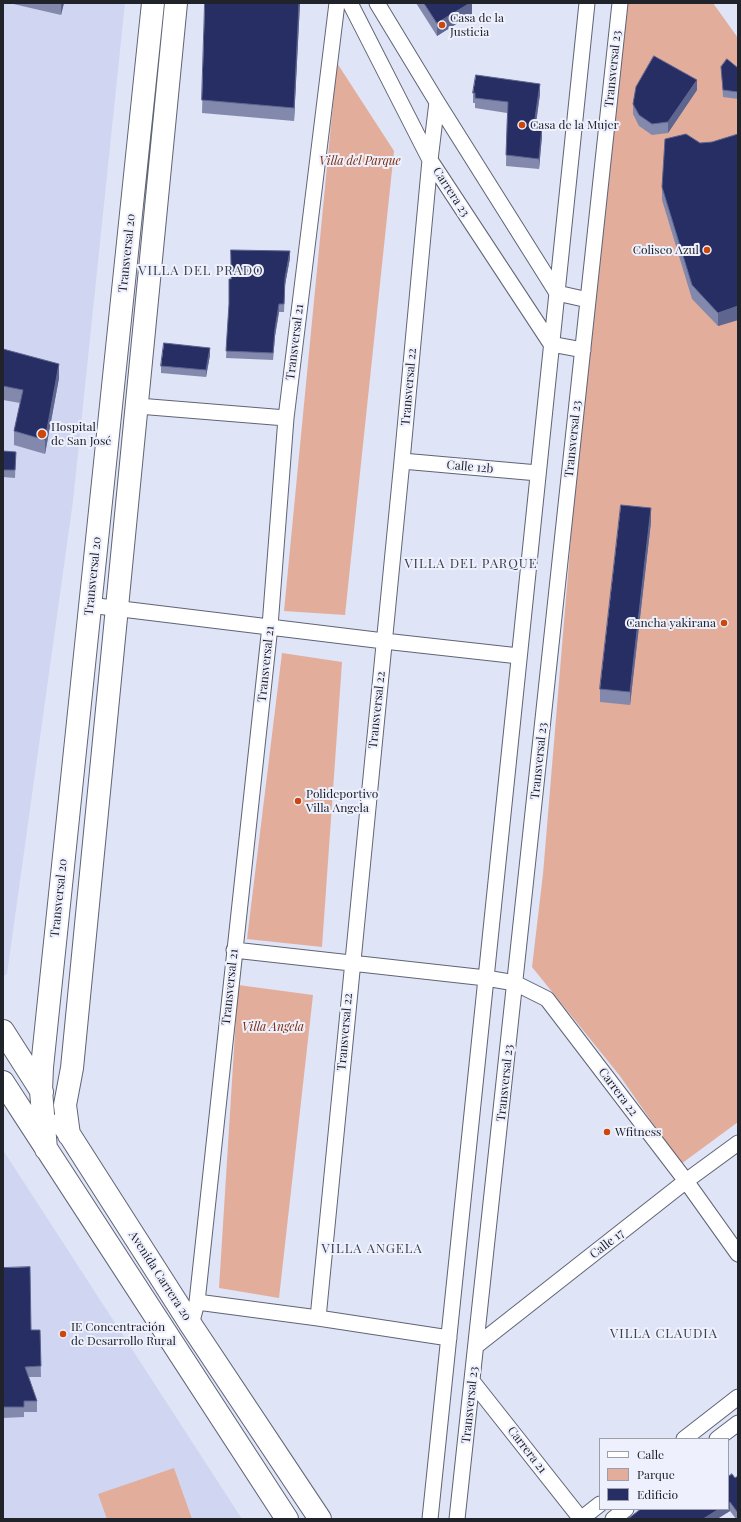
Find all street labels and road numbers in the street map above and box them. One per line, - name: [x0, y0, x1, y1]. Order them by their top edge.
- street label: Transversal 23: [602, 30, 624, 108]
- street label: Carrera 23: [430, 165, 472, 219]
- street label: Transversal 20: [116, 213, 138, 293]
- street label: Transversal 21: [283, 303, 307, 381]
- street label: Transversal 22: [398, 348, 420, 426]
- street label: Transversal 23: [562, 400, 584, 478]
- street label: Calle 12b: [446, 458, 494, 476]
- street label: Transversal 20: [82, 536, 104, 616]
- street label: Transversal 21: [255, 625, 277, 703]
- street label: Transversal 22: [366, 671, 388, 749]
- street label: Transversal 23: [528, 722, 550, 800]
- street label: Transversal 20: [48, 858, 70, 938]
- street label: Transversal 21: [219, 948, 241, 1026]
- street label: Transversal 22: [334, 993, 356, 1071]
- street label: Transversal 23: [494, 1044, 516, 1122]
- street label: Carrera 22: [595, 1065, 641, 1119]
- street label: Calle 17: [587, 1226, 627, 1262]
- street label: Avenida Carrera 20: [126, 1228, 194, 1324]
- street label: Transversal 23: [459, 1366, 481, 1444]
- street label: Carrera 21: [504, 1424, 550, 1476]

